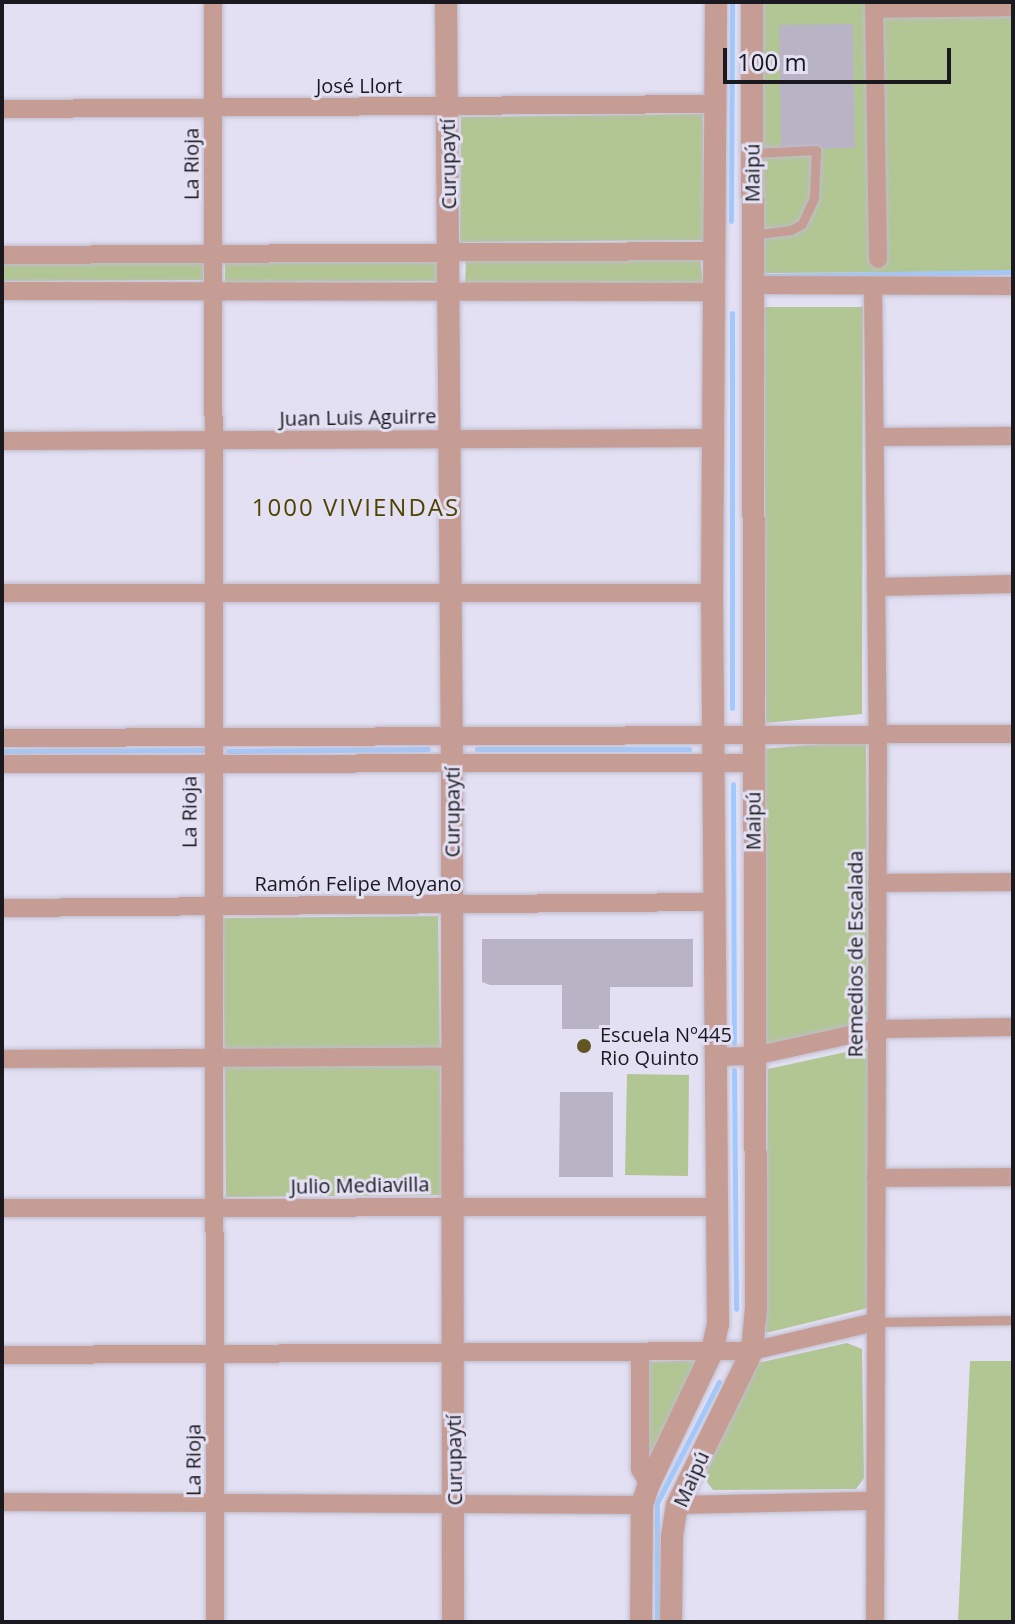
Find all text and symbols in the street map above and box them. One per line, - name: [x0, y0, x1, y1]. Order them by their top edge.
- scale bar: [727, 32, 955, 82]
- text: 100 m: [737, 45, 807, 78]
- street label: José Llort: [316, 73, 402, 97]
- street label: Curupaytí: [435, 118, 461, 210]
- street label: La Rioja: [179, 128, 203, 200]
- street label: Maipú: [740, 144, 764, 202]
- street label: Juan Luis Aguirre: [279, 404, 437, 430]
- district label: 1000 VIVIENDAS: [252, 493, 460, 521]
- street label: Curupaytí: [440, 767, 464, 857]
- street label: La Rioja: [177, 776, 201, 848]
- street label: Maipú: [741, 792, 765, 850]
- street label: Remedios de Escalada: [843, 851, 867, 1057]
- street label: Ramón Felipe Moyano: [254, 871, 462, 895]
- place label: Escuela Nº445 Rio Quinto: [600, 1022, 732, 1069]
- marker: Escuela Nº445 Rio Quinto: [575, 1037, 593, 1055]
- street label: Julio Mediavilla: [290, 1172, 430, 1198]
- street label: Curupaytí: [441, 1414, 467, 1506]
- street label: La Rioja: [181, 1424, 205, 1496]
- street label: Maipú: [668, 1447, 714, 1511]

